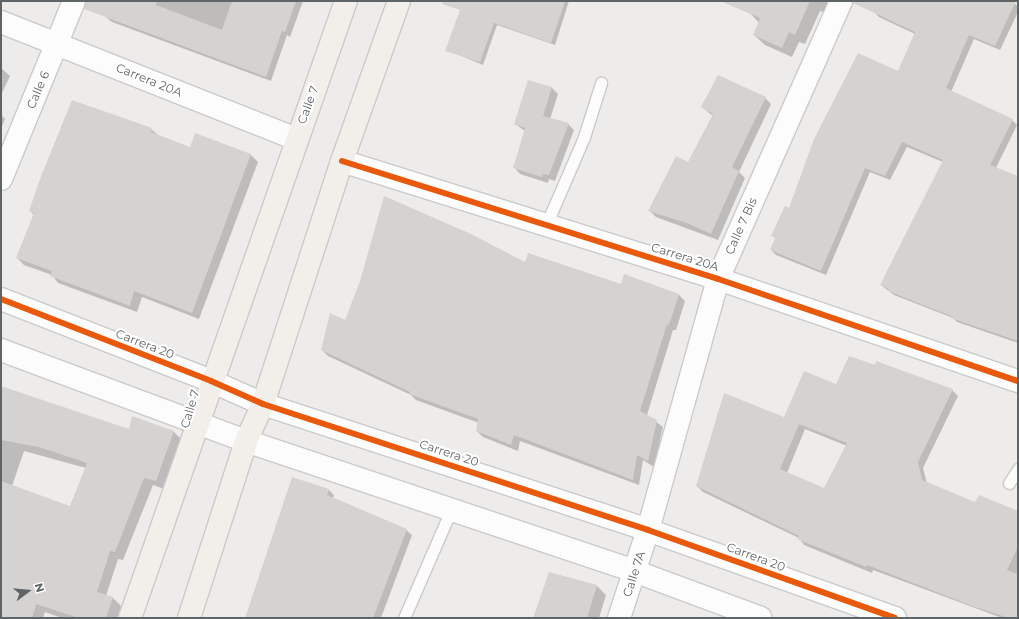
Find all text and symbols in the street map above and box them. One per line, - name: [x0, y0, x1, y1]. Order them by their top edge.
- street label: Carrera 20A: [114, 60, 184, 100]
- street label: Calle 6: [24, 69, 52, 111]
- street label: Calle 7: [294, 84, 322, 126]
- street label: Calle 7 Bis: [722, 195, 760, 257]
- street label: Carrera 20A: [649, 240, 721, 274]
- street label: Carrera 20: [114, 326, 176, 362]
- street label: Calle 7: [177, 388, 203, 430]
- street label: Carrera 20: [418, 437, 480, 469]
- street label: Carrera 20: [725, 540, 787, 574]
- street label: Calle 7A: [620, 549, 648, 599]
- north arrow: [8, 571, 48, 611]
- text: N: [32, 581, 47, 594]

